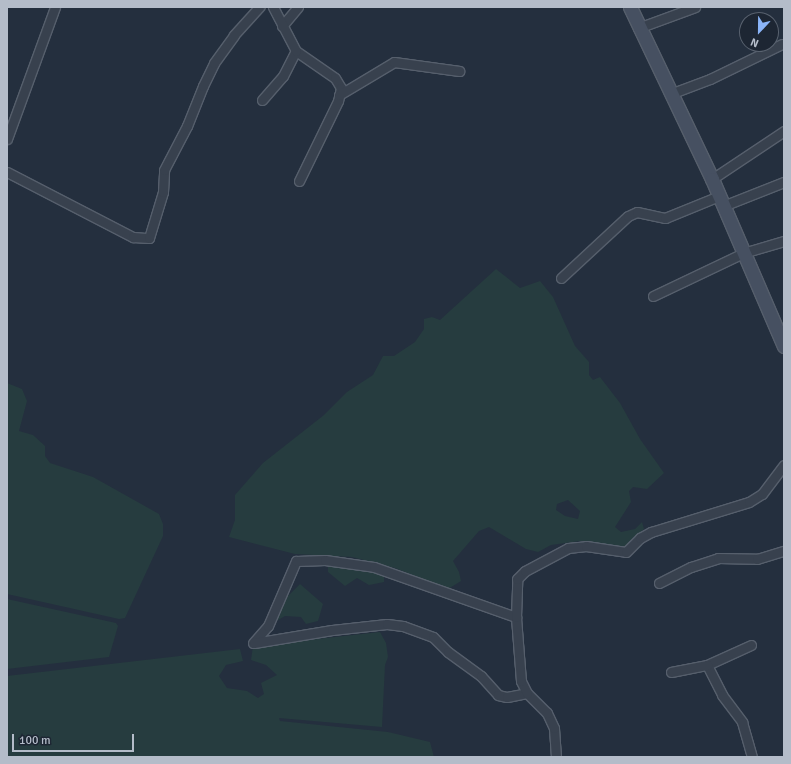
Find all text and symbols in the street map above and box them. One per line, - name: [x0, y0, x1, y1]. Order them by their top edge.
- north arrow: [739, 12, 779, 52]
- text: N: [749, 35, 761, 50]
- scale bar: [14, 726, 136, 752]
- text: 100 m: [19, 733, 51, 748]

